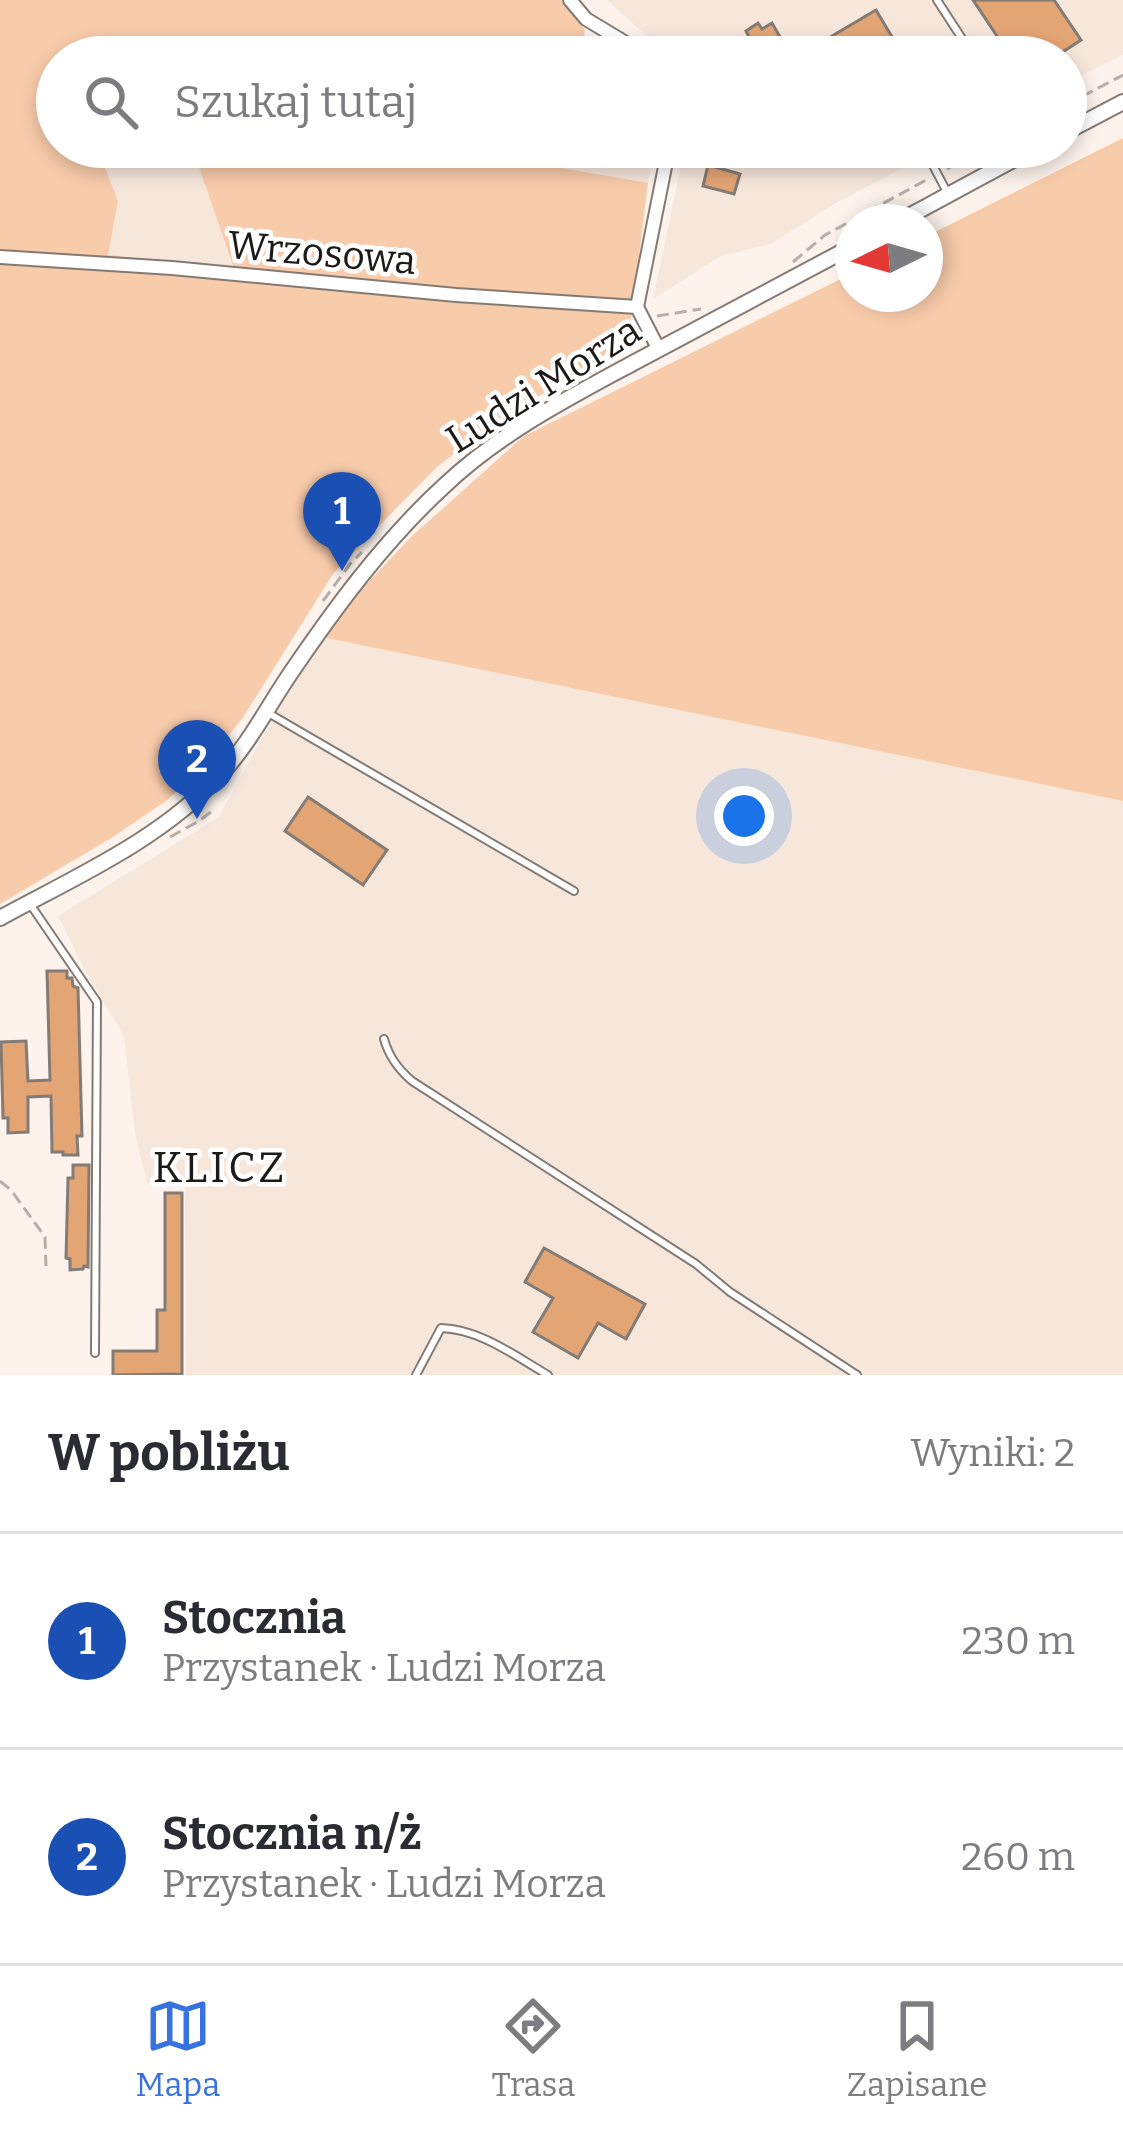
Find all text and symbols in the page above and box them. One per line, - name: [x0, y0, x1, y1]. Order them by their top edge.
- search box: [36, 36, 1087, 168]
- icon: search: [78, 69, 144, 135]
- text: Szukaj tutaj: [174, 75, 417, 129]
- north arrow: [835, 204, 943, 312]
- street label: Wrzosowa: [226, 222, 418, 284]
- street label: Ludzi Morza: [438, 307, 649, 463]
- pin: 1: [303, 472, 381, 571]
- pin: 2: [158, 720, 236, 819]
- your location: [714, 786, 774, 846]
- district label: KLICZ: [153, 1143, 287, 1193]
- text: W pobliżu: [48, 1422, 290, 1484]
- text: Wyniki: 2: [911, 1430, 1075, 1476]
- text: Stocznia: [162, 1591, 346, 1645]
- text: 1: [79, 1618, 95, 1664]
- text: 230 m: [962, 1618, 1075, 1664]
- text: Przystanek · Ludzi Morza: [162, 1645, 606, 1691]
- text: Stocznia n/ż: [162, 1807, 422, 1861]
- text: 2: [76, 1834, 98, 1880]
- text: 260 m: [961, 1834, 1075, 1880]
- text: Przystanek · Ludzi Morza: [162, 1861, 606, 1907]
- tab: Mapa: [136, 1993, 220, 2105]
- tab: Trasa: [491, 1993, 575, 2105]
- tab: Zapisane: [847, 1993, 987, 2105]

